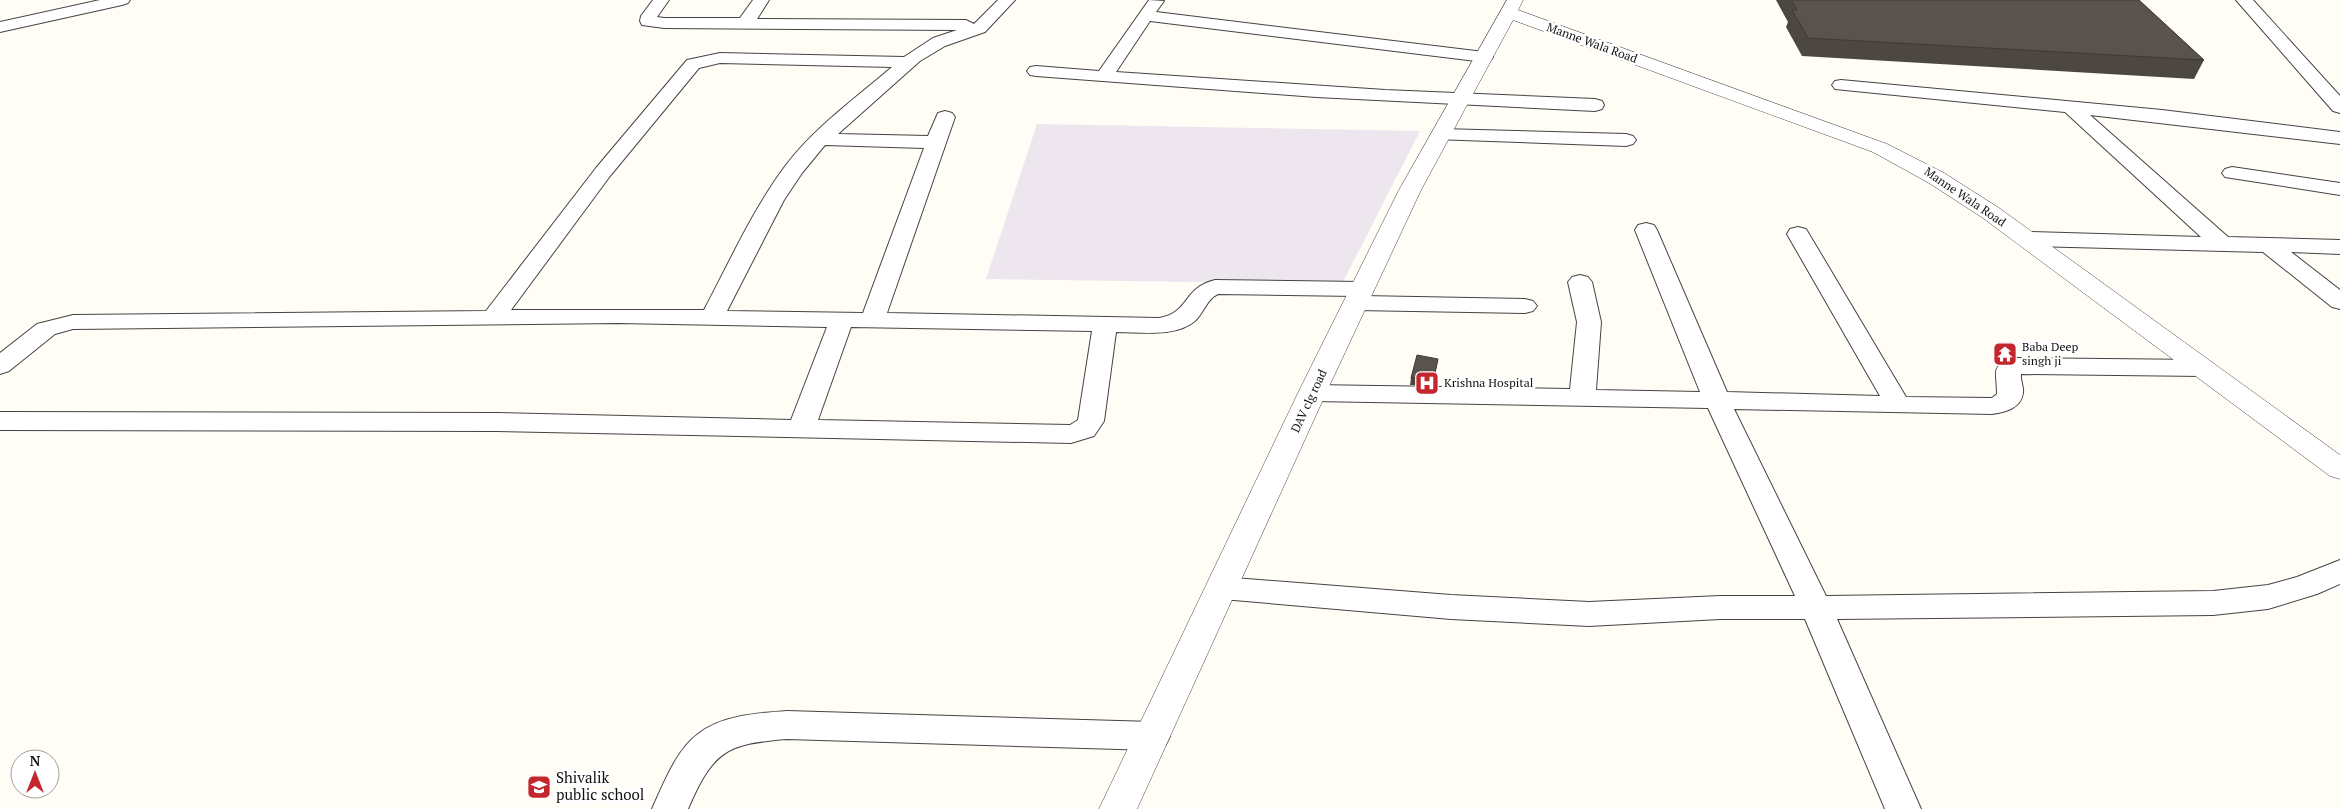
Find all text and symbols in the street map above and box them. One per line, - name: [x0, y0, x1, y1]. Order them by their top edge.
- street label: Manne Wala Road: [1545, 19, 1640, 66]
- street label: Manne Wala Road: [1921, 164, 2009, 230]
- place label: Baba Deep singh ji: [2022, 339, 2079, 368]
- temple icon: Baba Deep singh ji: [1992, 341, 2018, 367]
- street label: DAV clg road: [1287, 367, 1330, 435]
- hospital icon: Krishna Hospital: [1414, 370, 1440, 396]
- place label: Krishna Hospital: [1444, 375, 1534, 390]
- north arrow: [10, 749, 60, 799]
- text: N: [30, 751, 41, 770]
- place label: Shivalik public school: [556, 767, 644, 804]
- school or university icon: Shivalik public school: [526, 774, 552, 800]

